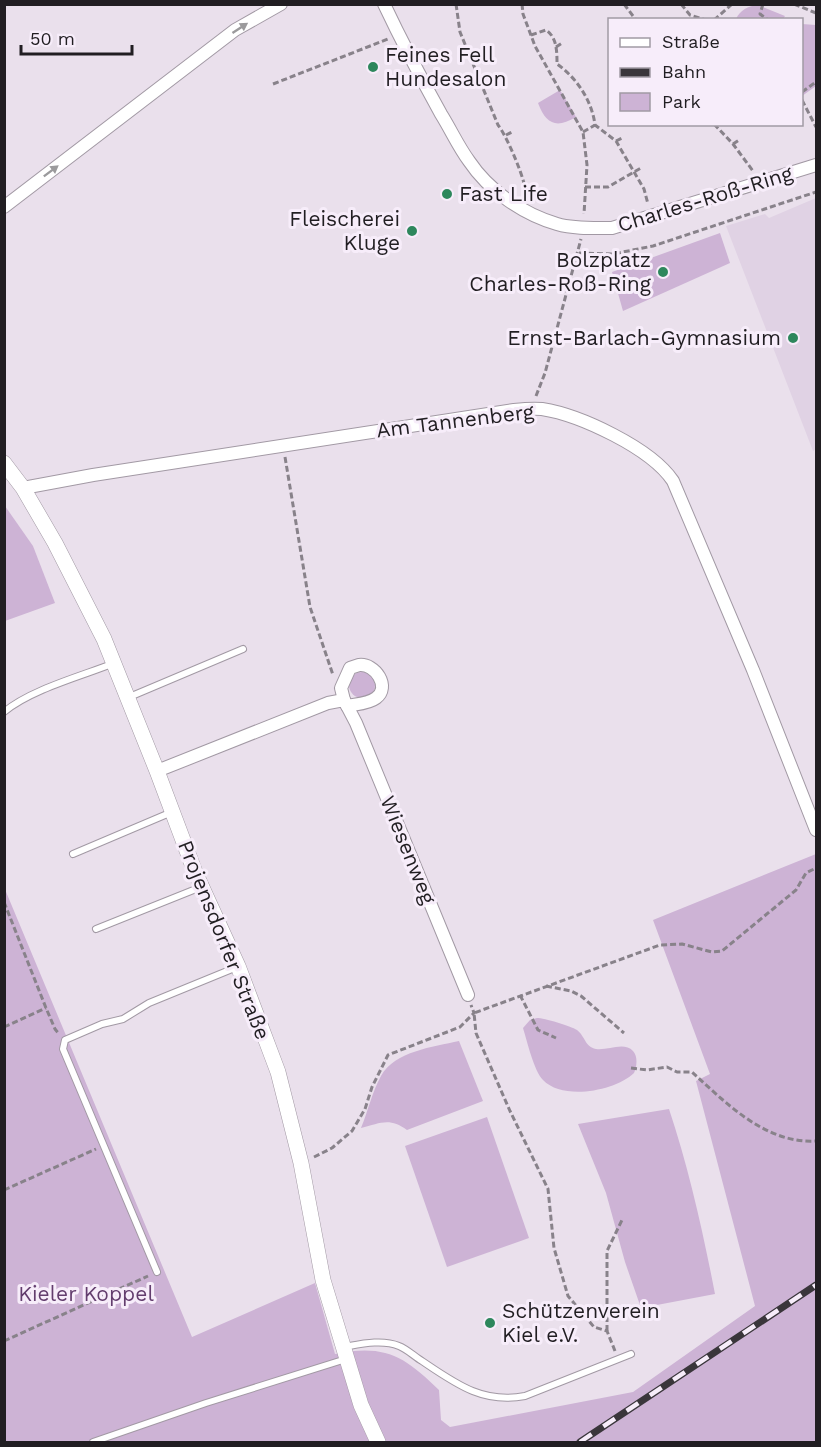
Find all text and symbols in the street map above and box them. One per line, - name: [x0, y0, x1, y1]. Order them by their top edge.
- scale bar: [21, 18, 132, 56]
- legend: [608, 18, 803, 126]
- one-way arrow: [231, 22, 248, 33]
- text: 50 m: [30, 28, 75, 49]
- text: Straße: [662, 31, 720, 52]
- place label: Feines Fell Hundesalon: [385, 42, 506, 91]
- marker: Feines Fell Hundesalon: [366, 60, 380, 74]
- text: Bahn: [662, 61, 706, 82]
- text: Park: [662, 91, 701, 112]
- street label: Charles-Roß-Ring: [614, 160, 796, 237]
- one-way arrow: [44, 166, 59, 178]
- place label: Fast Life: [459, 181, 548, 206]
- marker: Fast Life: [440, 187, 454, 201]
- place label: Fleischerei Kluge: [289, 206, 400, 255]
- marker: Fleischerei Kluge: [405, 224, 419, 238]
- place label: Bolzplatz Charles-Roß-Ring: [469, 247, 652, 296]
- marker: Bolzplatz Charles-Roß-Ring: [656, 265, 670, 279]
- place label: Ernst-Barlach-Gymnasium: [507, 325, 781, 350]
- marker: Ernst-Barlach-Gymnasium: [786, 331, 800, 345]
- street label: Am Tannenberg: [375, 398, 536, 443]
- street label: Wiesenweg: [375, 792, 442, 908]
- street label: Projensdorfer Straße: [173, 837, 276, 1043]
- park label: Kieler Koppel: [18, 1281, 154, 1306]
- place label: Schützenverein Kiel e.V.: [502, 1298, 660, 1347]
- marker: Schützenverein Kiel e.V.: [483, 1316, 497, 1330]

